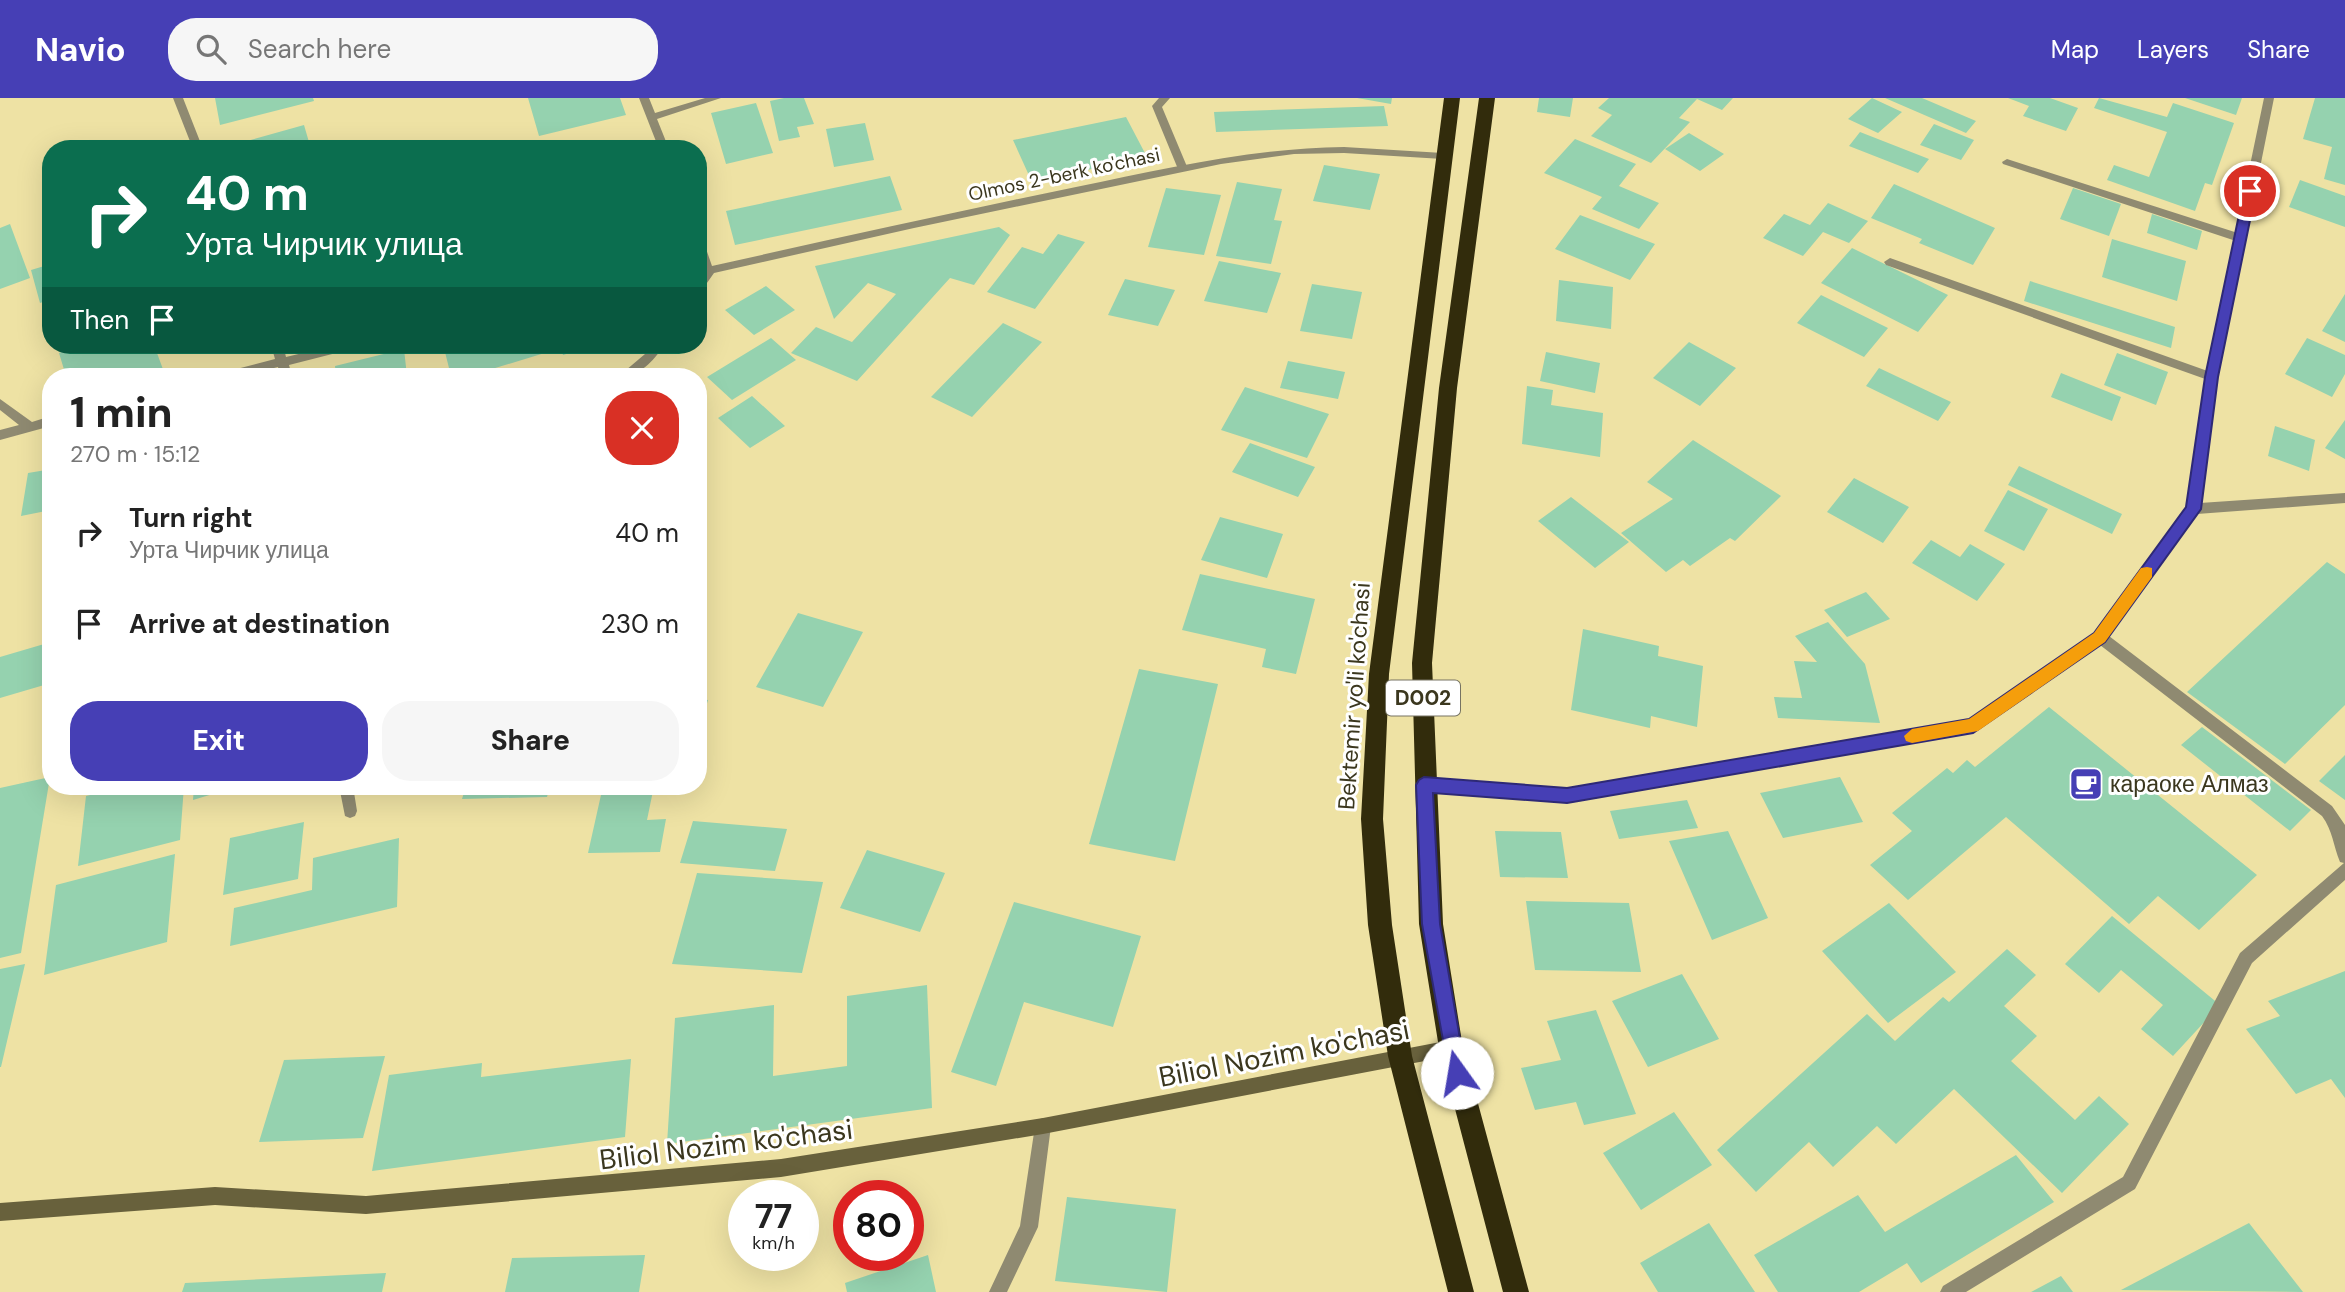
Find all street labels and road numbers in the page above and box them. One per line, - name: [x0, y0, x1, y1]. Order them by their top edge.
- street label: Olmos 2-berk ko'chasi: [966, 142, 1162, 207]
- street label: Bektemir yo'li ko'chasi: [1331, 581, 1377, 811]
- road number: D002: [1386, 680, 1460, 716]
- street label: Biliol Nozim ko'chasi: [1156, 1011, 1413, 1096]
- street label: Biliol Nozim ko'chasi: [597, 1111, 855, 1178]

